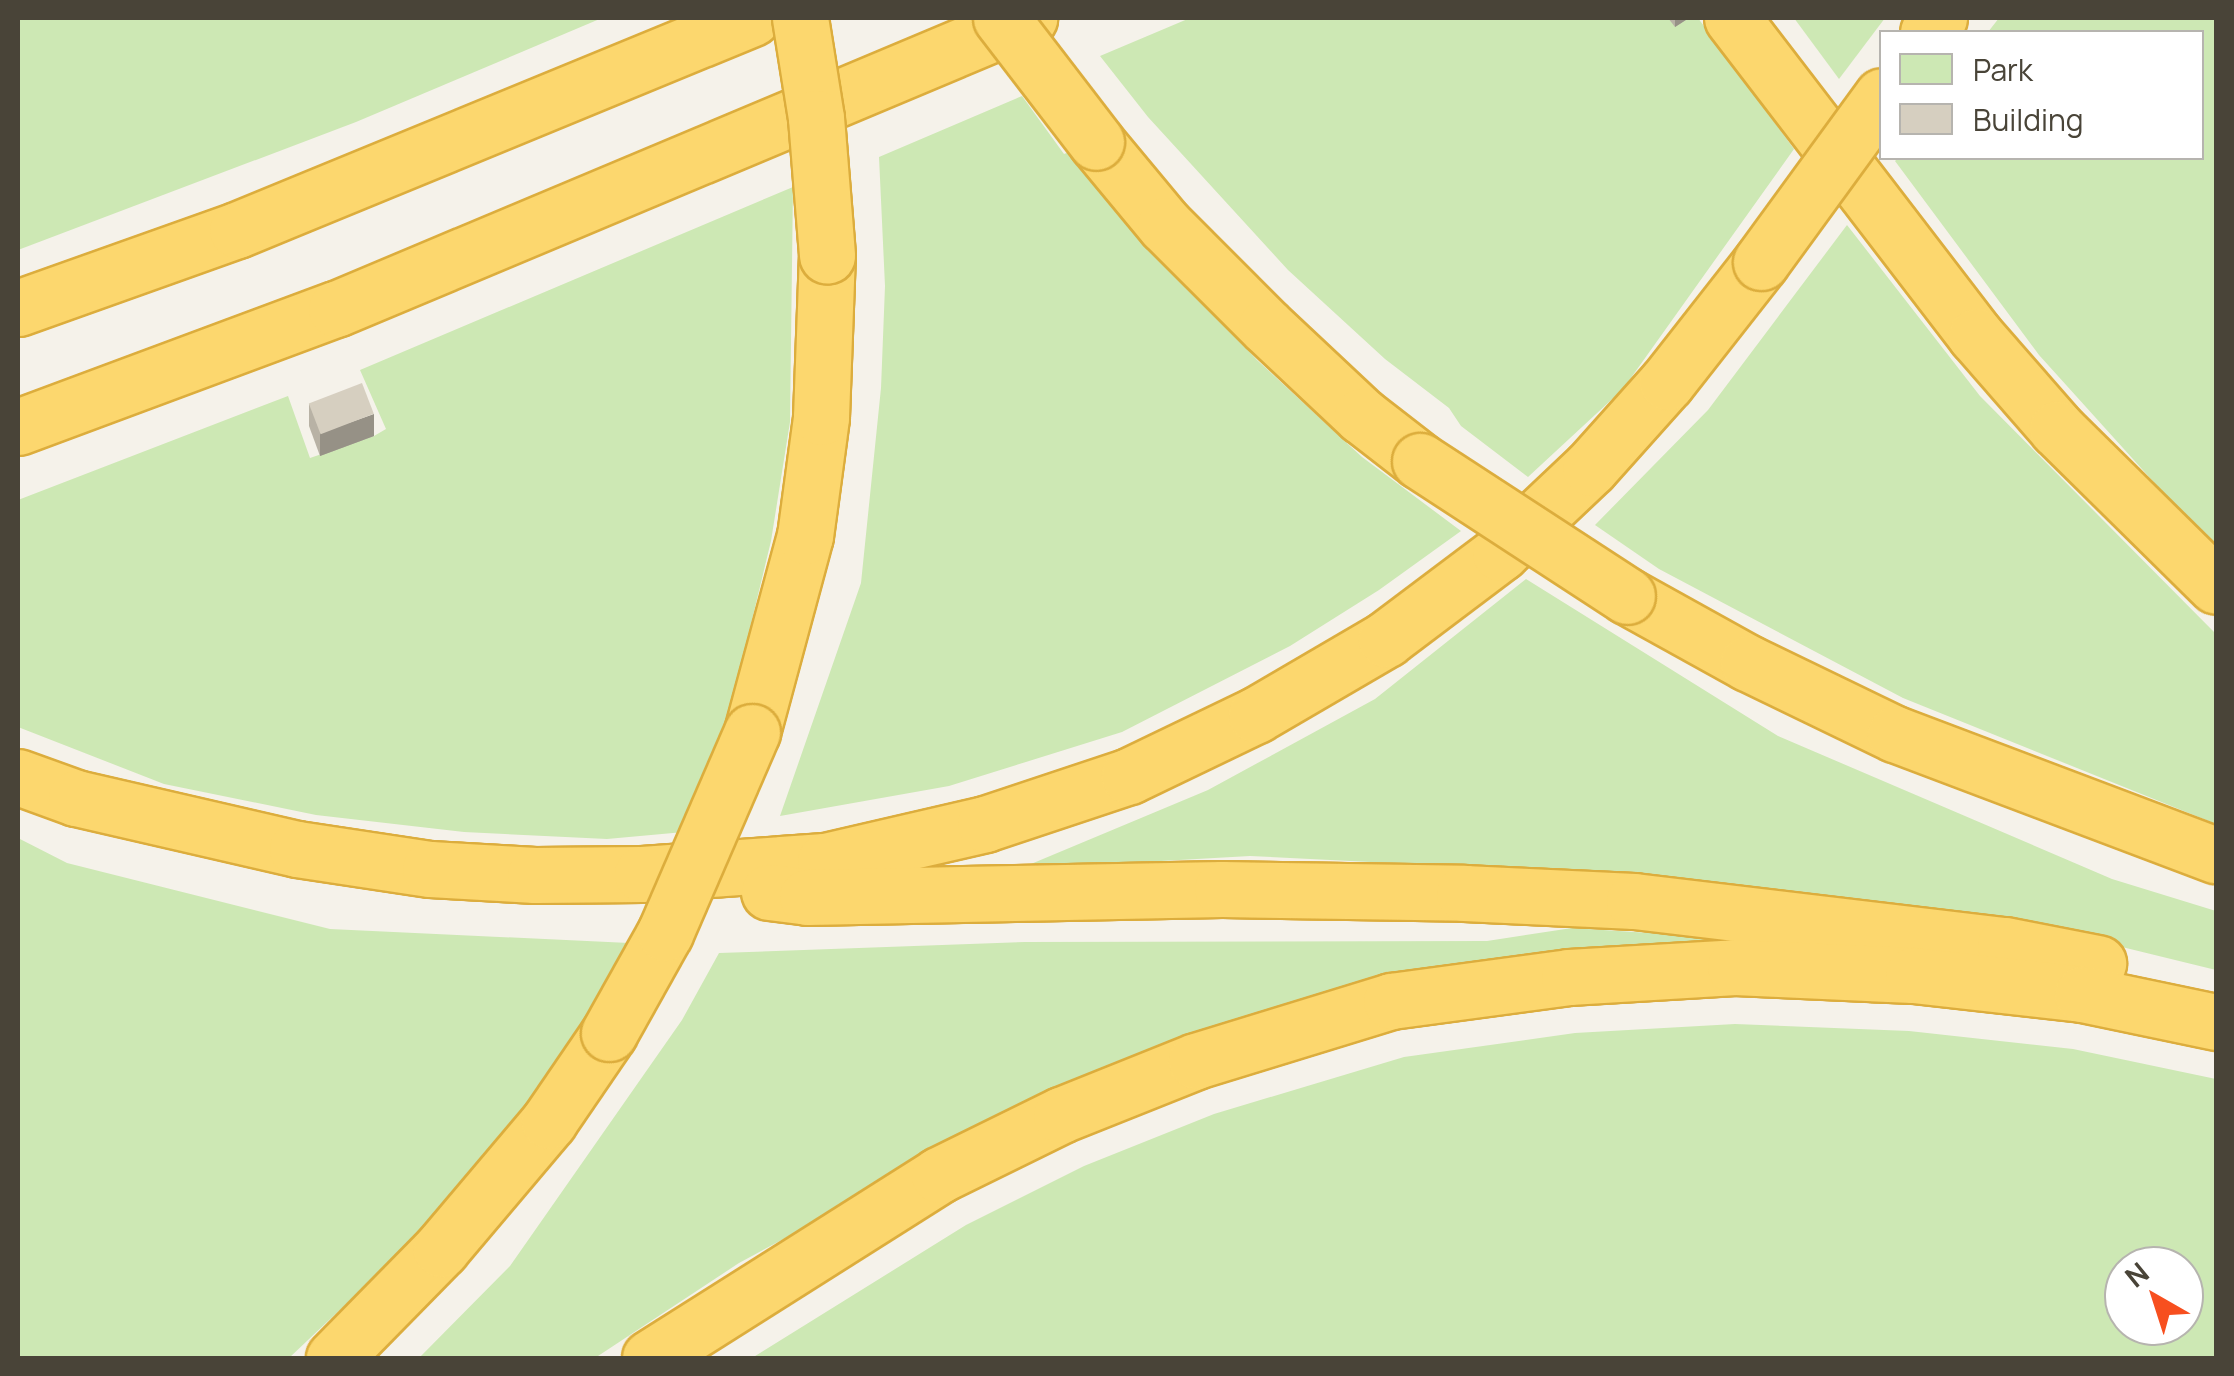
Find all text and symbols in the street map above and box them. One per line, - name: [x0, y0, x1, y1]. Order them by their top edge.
- legend: [1879, 30, 2204, 160]
- text: Park: [1973, 49, 2033, 90]
- text: Building: [1973, 99, 2084, 140]
- north arrow: [2104, 1246, 2204, 1346]
- text: N: [2117, 1253, 2156, 1295]

